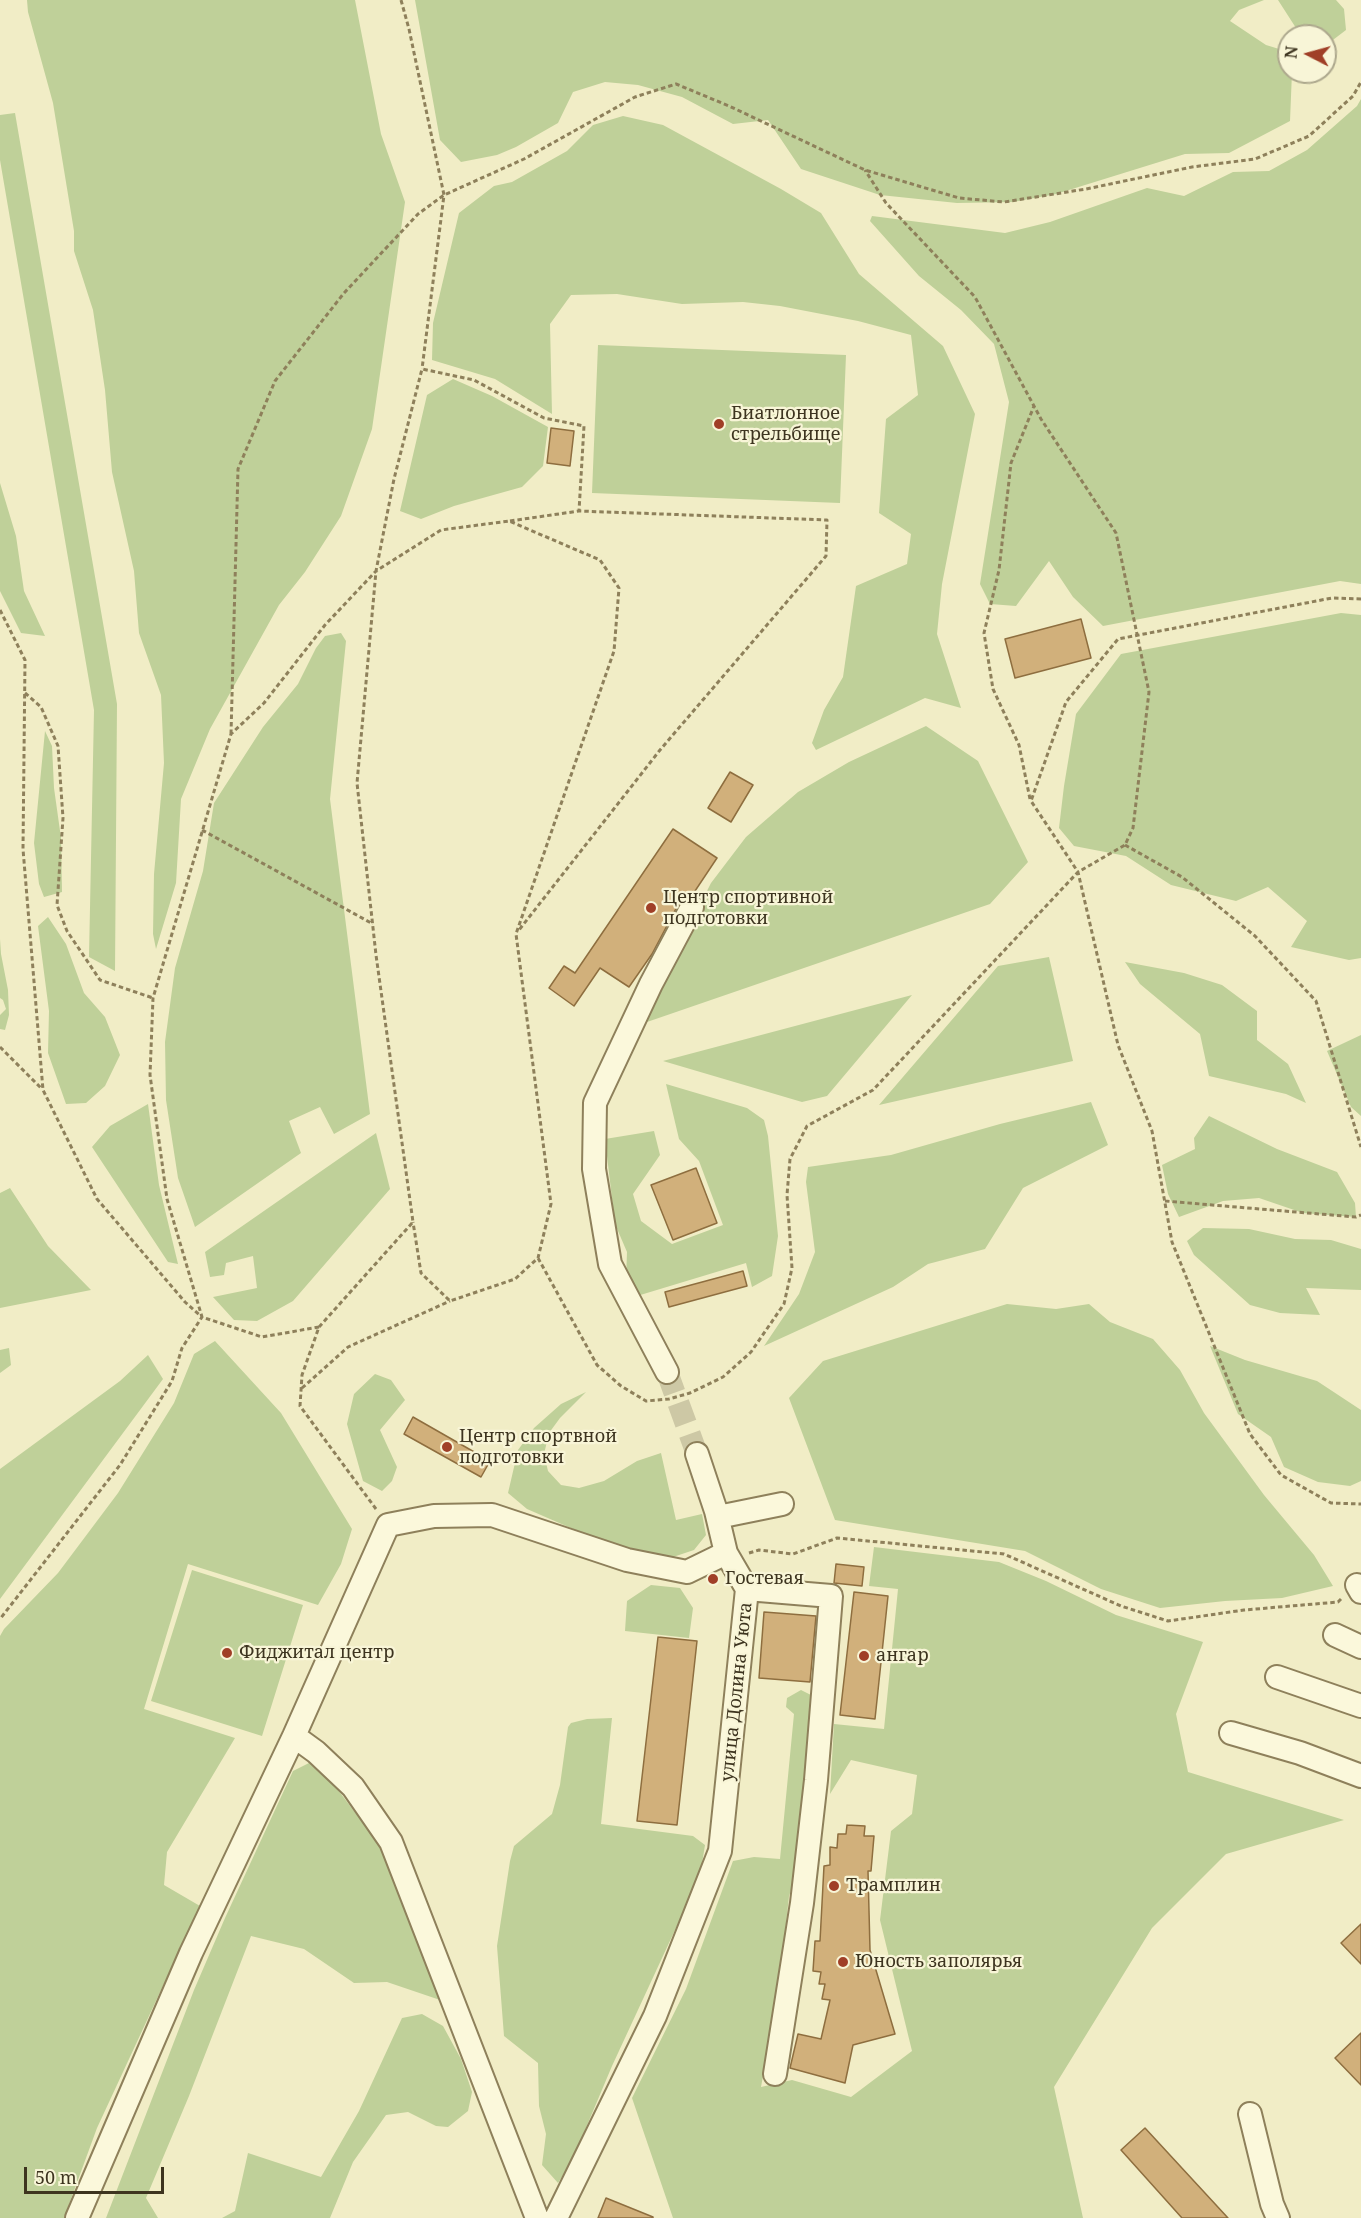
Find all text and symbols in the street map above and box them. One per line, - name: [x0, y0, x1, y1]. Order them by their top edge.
- north arrow: [1277, 24, 1337, 84]
- text: N: [1279, 45, 1303, 60]
- place label: Биатлонное стрельбище: [731, 403, 840, 446]
- marker: Биатлонное стрельбище: [712, 417, 726, 431]
- place label: Центр спортивной подготовки: [663, 887, 833, 930]
- marker: Центр спортивной подготовки: [644, 901, 658, 915]
- place label: Центр спортвной подготовки: [459, 1426, 617, 1468]
- marker: Центр спортвной подготовки: [440, 1440, 454, 1454]
- place label: Гостевая: [725, 1568, 804, 1590]
- marker: Гостевая: [706, 1572, 720, 1586]
- street label: улица Долина Уюта: [717, 1601, 757, 1783]
- place label: Фиджитал центр: [239, 1642, 394, 1664]
- place label: ангар: [876, 1645, 929, 1667]
- marker: Фиджитал центр: [220, 1646, 234, 1660]
- marker: ангар: [857, 1649, 871, 1663]
- place label: Трамплин: [846, 1875, 941, 1897]
- marker: Трамплин: [827, 1879, 841, 1893]
- place label: Юность заполярья: [855, 1951, 1022, 1973]
- marker: Юность заполярья: [836, 1955, 850, 1969]
- scale bar: [27, 2155, 166, 2193]
- text: 50 m: [35, 2165, 77, 2189]

